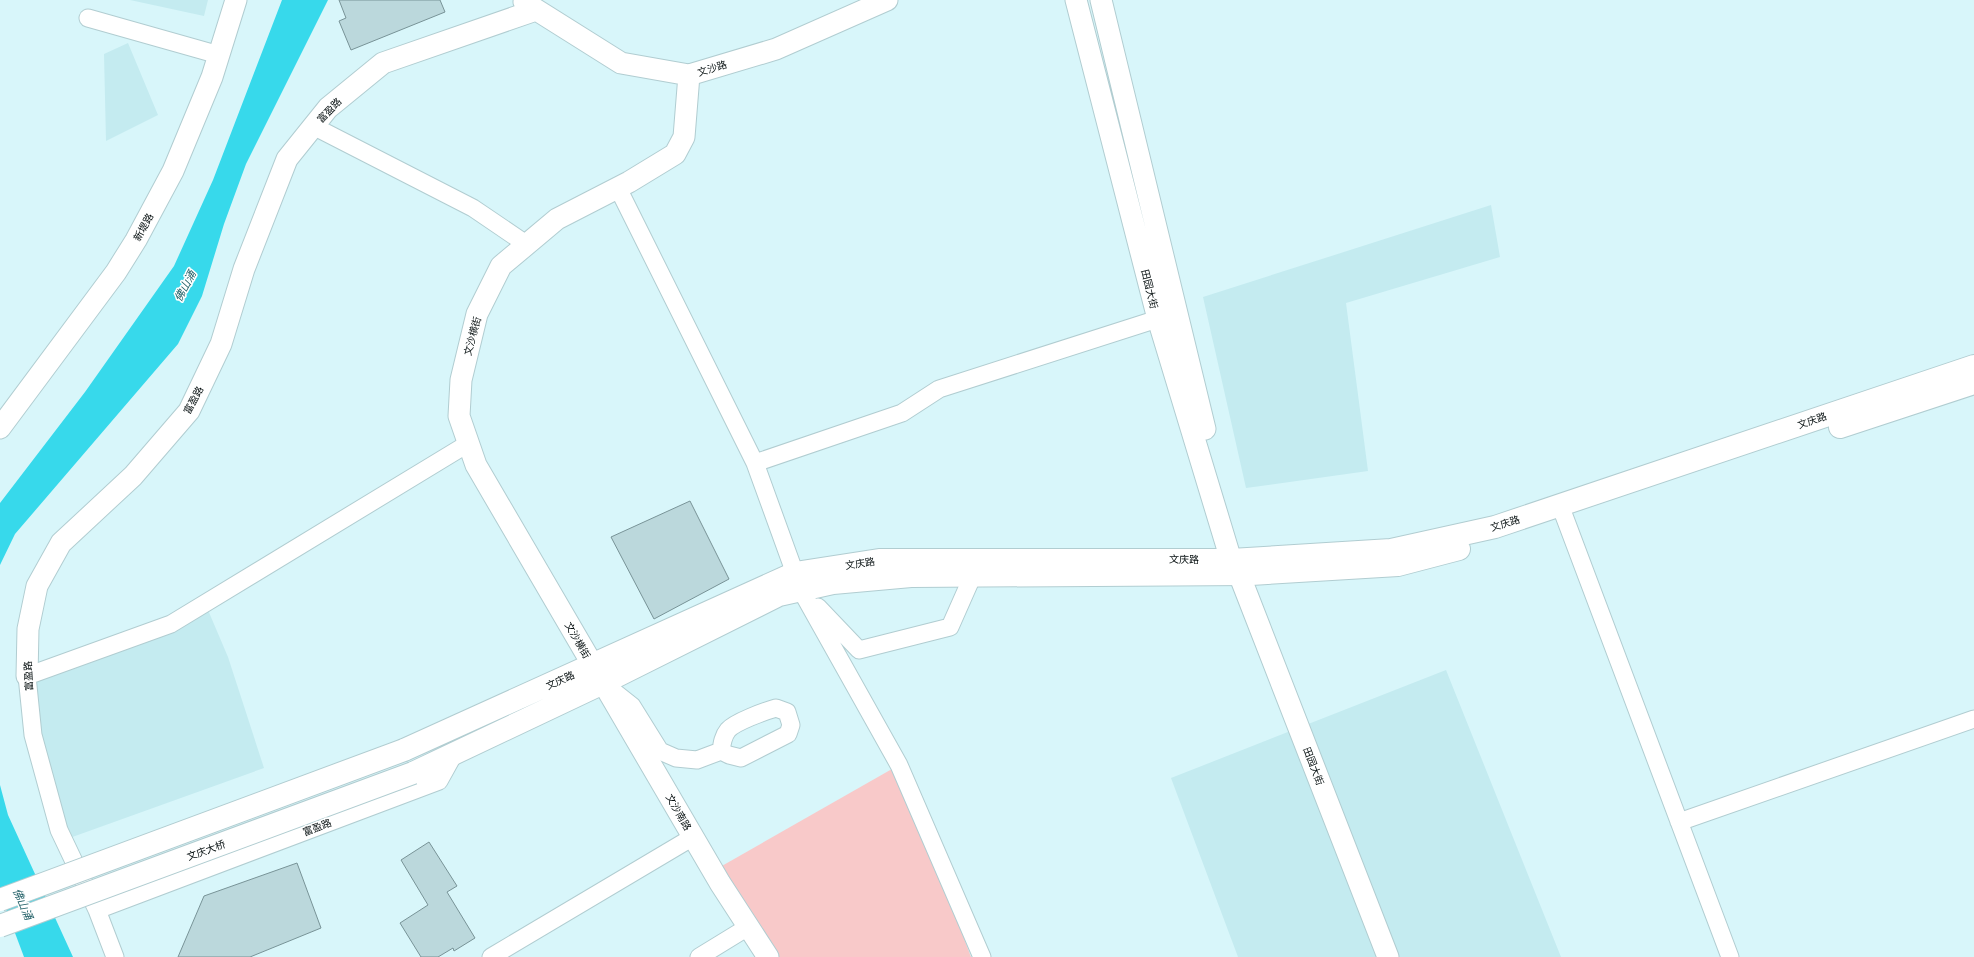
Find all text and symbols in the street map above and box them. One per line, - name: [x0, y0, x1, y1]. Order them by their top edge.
- street label: 文沙路: [696, 58, 728, 78]
- street label: 富盈路: [314, 95, 344, 125]
- street label: 新堤路: [131, 211, 155, 243]
- water label: 佛山涌: [171, 266, 200, 304]
- street label: 田园大街: [1139, 268, 1161, 310]
- street label: 文沙横街: [461, 315, 483, 357]
- street label: 富盈路: [181, 384, 205, 416]
- street label: 文庆路: [1796, 409, 1828, 431]
- street label: 文庆路: [1489, 513, 1521, 533]
- street label: 文庆路: [1169, 553, 1199, 565]
- street label: 文庆路: [844, 555, 876, 571]
- street label: 文沙横街: [563, 620, 593, 660]
- street label: 富盈路: [21, 661, 35, 691]
- street label: 文庆路: [544, 668, 576, 692]
- street label: 田园大街: [1301, 745, 1327, 787]
- street label: 文沙南路: [664, 792, 694, 832]
- street label: 富盈路: [301, 816, 333, 838]
- street label: 文庆大桥: [185, 838, 227, 862]
- water label: 佛山涌: [10, 886, 37, 924]

